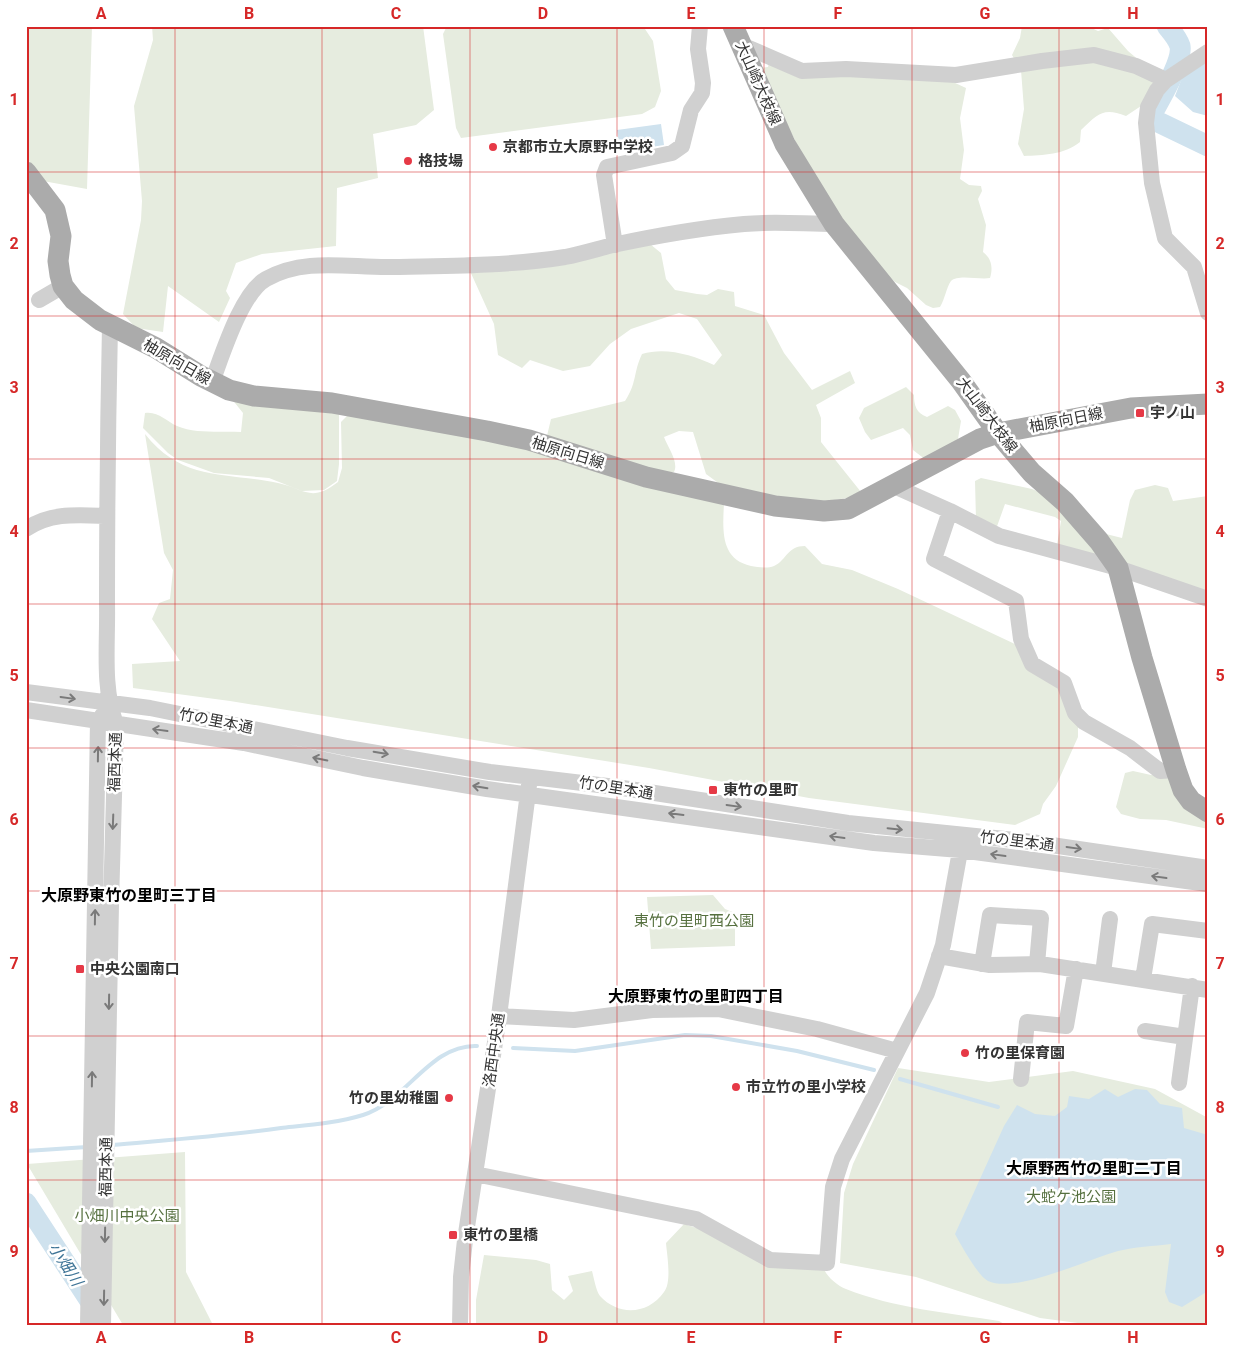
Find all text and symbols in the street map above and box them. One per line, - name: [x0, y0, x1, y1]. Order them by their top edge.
- text: A: [96, 4, 107, 23]
- text: B: [244, 4, 254, 23]
- text: C: [391, 4, 401, 23]
- text: D: [538, 4, 548, 23]
- text: E: [687, 4, 696, 23]
- text: F: [834, 4, 843, 23]
- text: G: [980, 4, 991, 23]
- text: H: [1127, 4, 1139, 23]
- street label: 大山崎大枝線: [731, 38, 785, 128]
- text: 1: [9, 90, 19, 109]
- text: 1: [1215, 90, 1225, 109]
- place label: 京都市立大原野中学校: [503, 138, 653, 156]
- marker: 京都市立大原野中学校: [487, 141, 499, 153]
- place label: 格技場: [418, 152, 463, 170]
- marker: 格技場: [402, 155, 414, 167]
- text: 2: [9, 234, 19, 253]
- text: 2: [1215, 234, 1225, 253]
- street label: 柚原向日線: [140, 335, 214, 389]
- street label: 大山崎大枝線: [953, 374, 1021, 456]
- text: 3: [9, 378, 19, 397]
- text: 3: [1215, 378, 1225, 397]
- street label: 柚原向日線: [1027, 404, 1105, 436]
- place label: 宇ノ山: [1150, 404, 1195, 422]
- marker: 宇ノ山: [1134, 407, 1146, 419]
- street label: 柚原向日線: [529, 433, 607, 473]
- text: 4: [9, 522, 19, 541]
- text: 4: [1215, 522, 1225, 541]
- text: 5: [9, 666, 19, 685]
- text: 5: [1215, 666, 1225, 685]
- one-way arrow: [59, 694, 75, 704]
- street label: 竹の里本通: [177, 705, 255, 737]
- one-way arrow: [152, 725, 168, 735]
- street label: 福西本通: [105, 732, 125, 792]
- one-way arrow: [93, 747, 102, 763]
- one-way arrow: [372, 749, 388, 759]
- one-way arrow: [312, 754, 328, 763]
- street label: 竹の里本通: [578, 773, 654, 803]
- place label: 東竹の里町: [723, 781, 798, 799]
- one-way arrow: [472, 782, 488, 792]
- marker: 東竹の里町: [707, 784, 719, 796]
- one-way arrow: [726, 802, 742, 812]
- one-way arrow: [669, 809, 685, 819]
- text: 6: [9, 810, 19, 829]
- text: 6: [1215, 810, 1225, 829]
- one-way arrow: [109, 813, 118, 829]
- one-way arrow: [887, 824, 903, 834]
- street label: 竹の里本通: [979, 827, 1055, 855]
- one-way arrow: [829, 832, 845, 842]
- one-way arrow: [1066, 843, 1082, 853]
- one-way arrow: [991, 850, 1007, 860]
- one-way arrow: [1152, 872, 1168, 882]
- district label: 大原野東竹の里町三丁目: [41, 886, 217, 905]
- one-way arrow: [90, 909, 99, 925]
- park label: 東竹の里町西公園: [634, 912, 754, 930]
- text: 7: [9, 954, 19, 973]
- text: 7: [1215, 954, 1225, 973]
- place label: 中央公園南口: [90, 960, 180, 978]
- marker: 中央公園南口: [74, 963, 86, 975]
- district label: 大原野東竹の里町四丁目: [608, 987, 784, 1006]
- one-way arrow: [104, 993, 114, 1009]
- street label: 洛西中央通: [480, 1012, 508, 1088]
- place label: 竹の里保育園: [975, 1044, 1065, 1062]
- marker: 竹の里保育園: [959, 1047, 971, 1059]
- one-way arrow: [87, 1071, 97, 1088]
- place label: 市立竹の里小学校: [746, 1078, 866, 1096]
- marker: 市立竹の里小学校: [730, 1081, 742, 1093]
- place label: 竹の里幼稚園: [349, 1089, 439, 1107]
- marker: 竹の里幼稚園: [443, 1092, 455, 1104]
- text: 8: [9, 1098, 19, 1117]
- text: 8: [1215, 1098, 1225, 1117]
- street label: 福西本通: [96, 1137, 116, 1197]
- district label: 大原野西竹の里町二丁目: [1006, 1159, 1182, 1178]
- park label: 大蛇ケ池公園: [1026, 1188, 1116, 1206]
- park label: 小畑川中央公園: [74, 1207, 180, 1225]
- one-way arrow: [100, 1226, 110, 1243]
- place label: 東竹の里橋: [463, 1226, 539, 1244]
- marker: 東竹の里橋: [447, 1229, 459, 1241]
- water label: 小畑川: [45, 1239, 88, 1291]
- text: 9: [9, 1242, 19, 1261]
- text: 9: [1215, 1242, 1225, 1261]
- one-way arrow: [99, 1289, 109, 1305]
- text: A: [96, 1328, 107, 1347]
- text: B: [244, 1328, 254, 1347]
- text: C: [391, 1328, 401, 1347]
- text: D: [538, 1328, 548, 1347]
- text: E: [687, 1328, 696, 1347]
- text: F: [834, 1328, 843, 1347]
- text: G: [980, 1328, 991, 1347]
- text: H: [1127, 1328, 1139, 1347]

